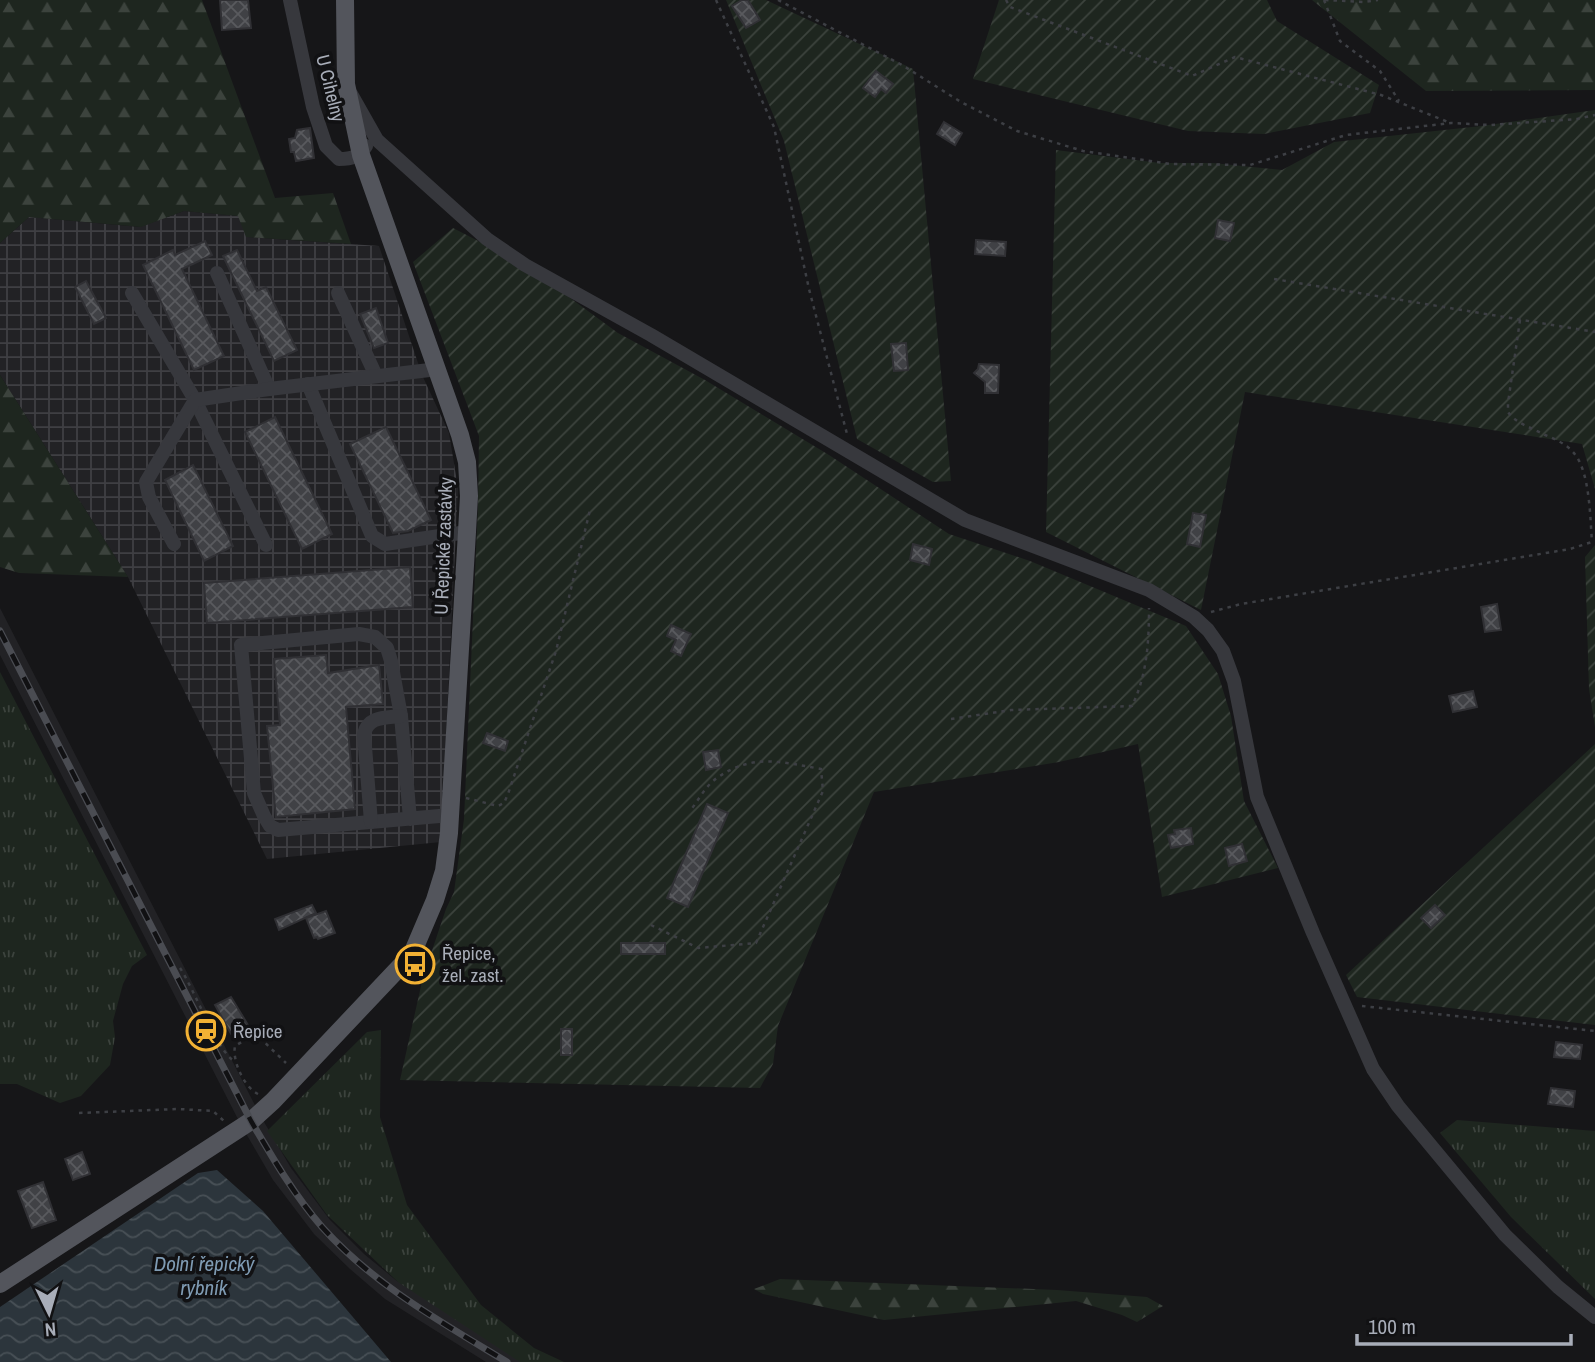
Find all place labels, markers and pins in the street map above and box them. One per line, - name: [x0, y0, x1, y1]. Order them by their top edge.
- place label: Řepice, žel. zast.: [442, 940, 503, 988]
- bus stop icon: Řepice, žel. zast.: [394, 943, 436, 985]
- station icon: Řepice: [185, 1010, 227, 1052]
- place label: Řepice: [233, 1018, 282, 1044]

